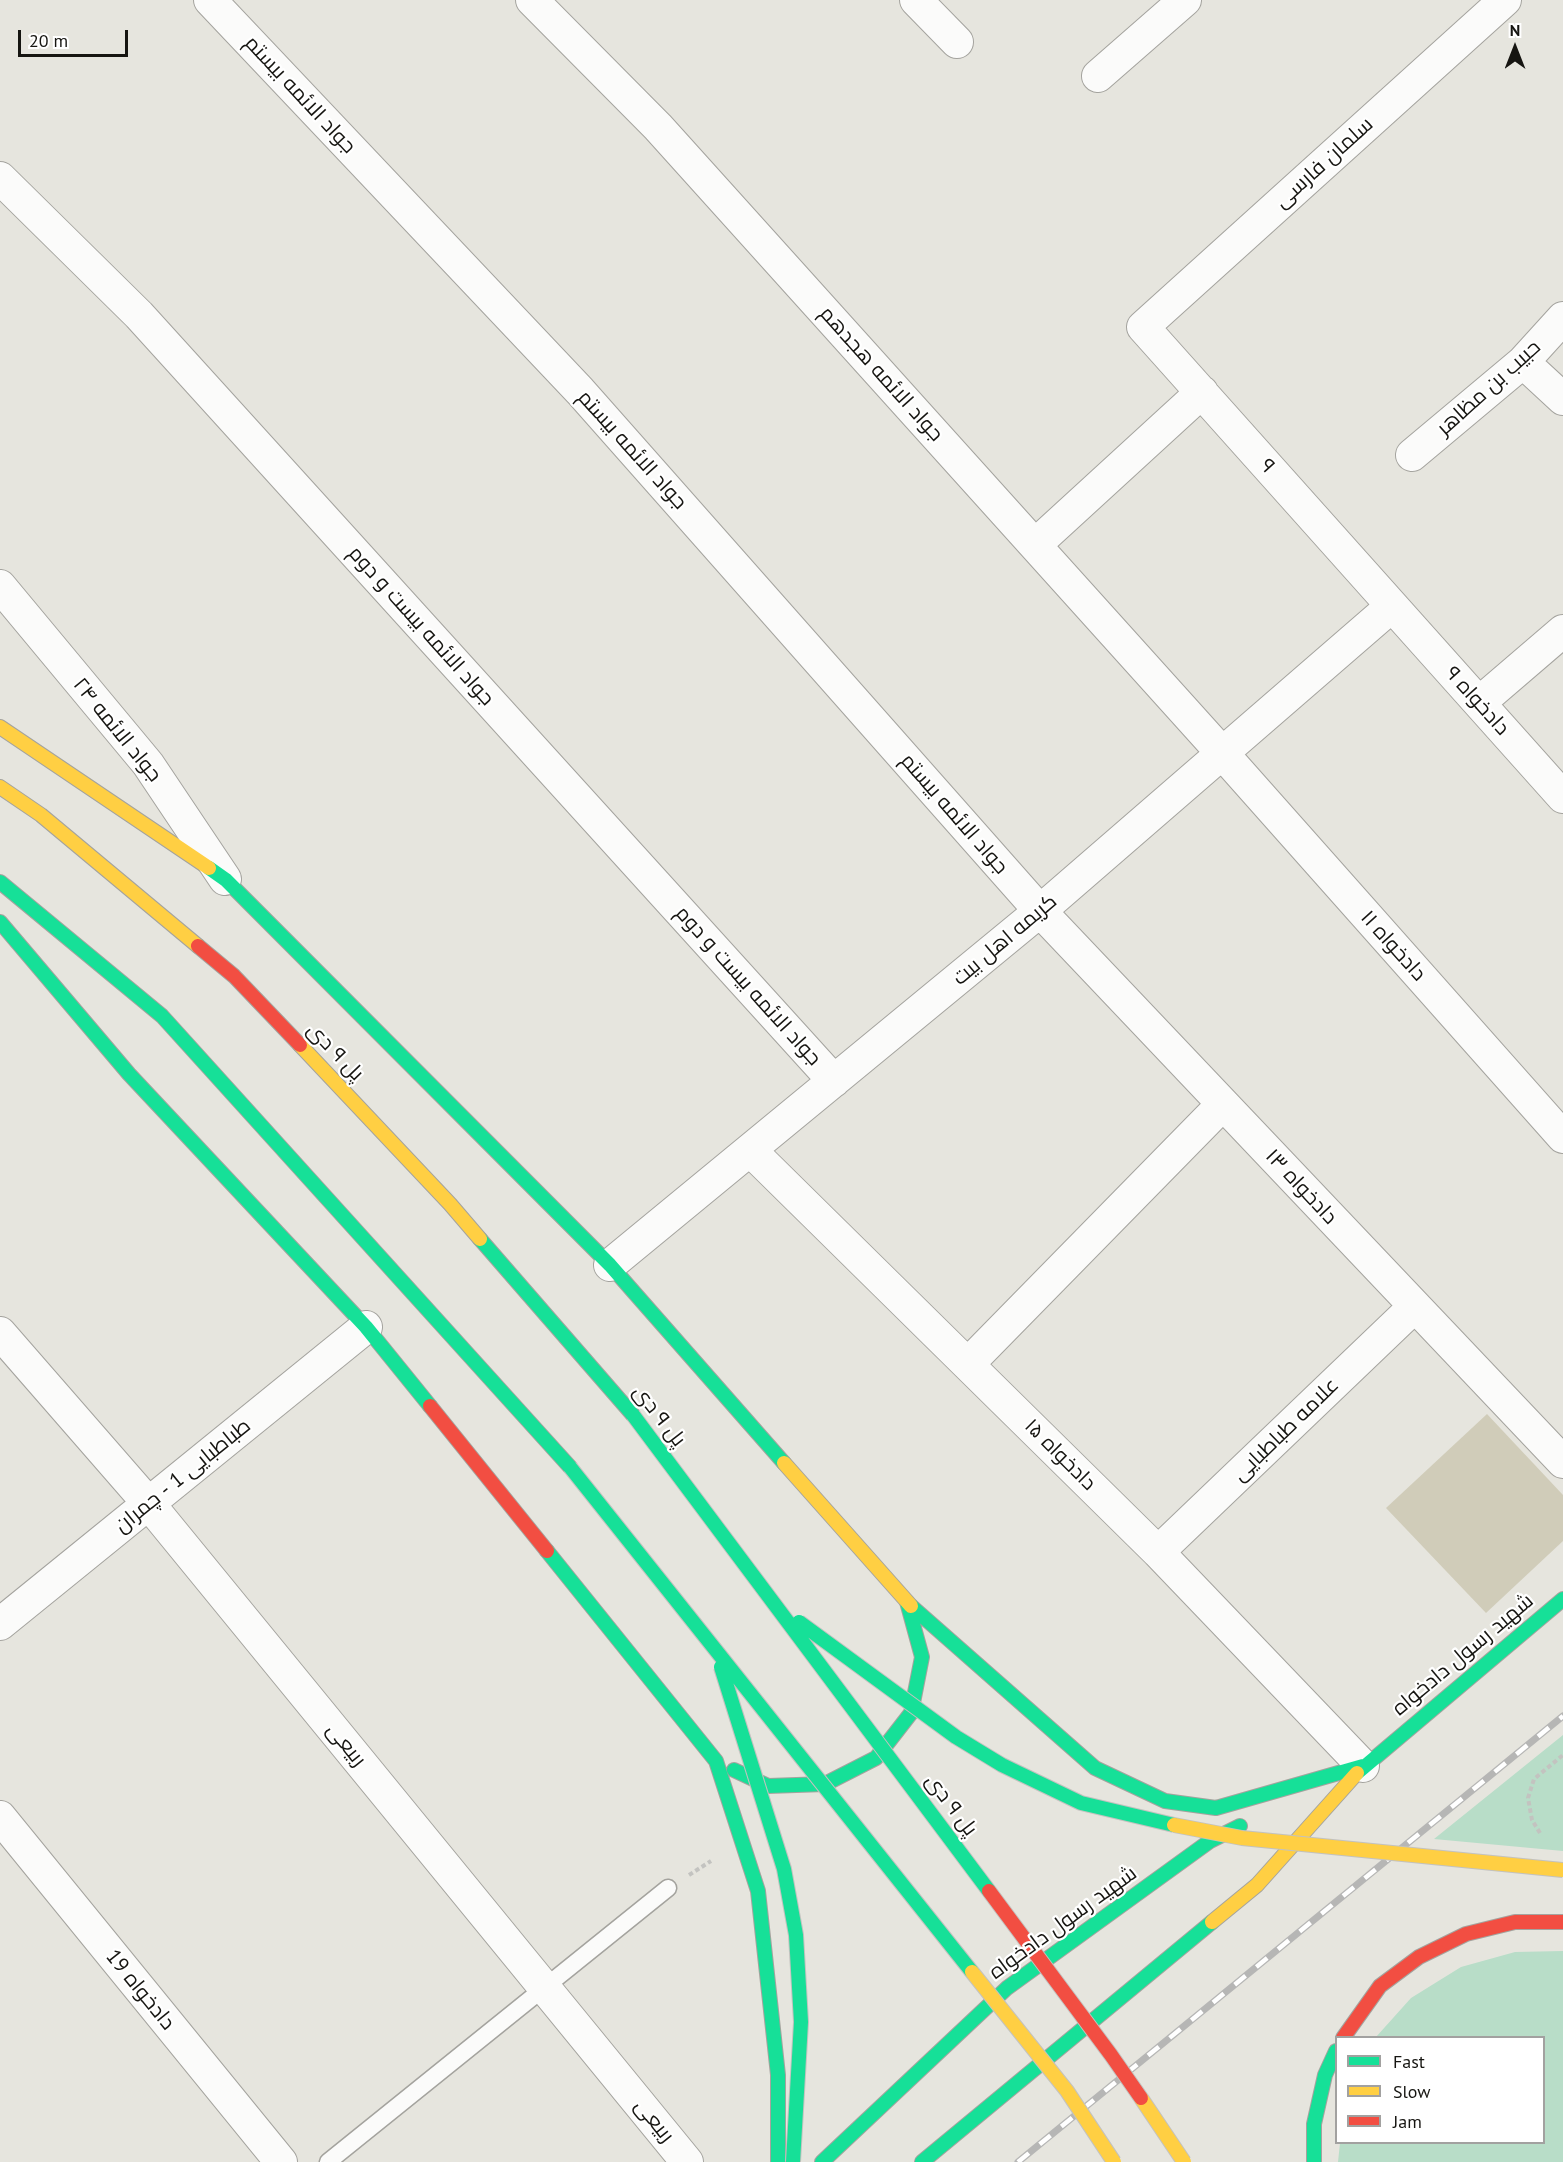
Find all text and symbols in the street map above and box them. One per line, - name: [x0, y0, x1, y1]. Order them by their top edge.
- scale bar: [21, 18, 130, 56]
- north arrow: [1485, 18, 1545, 78]
- text: N: [1510, 20, 1520, 40]
- text: 20 m: [29, 29, 68, 52]
- street label: جواد الائمه بیستم: [239, 31, 361, 159]
- street label: سلمان فارسی: [1269, 112, 1379, 214]
- street label: جواد الائمه هجدهم: [814, 301, 948, 447]
- street label: حبیب بن مظاهر: [1432, 335, 1546, 441]
- street label: جواد الائمه بیستم: [572, 385, 692, 515]
- street label: ۹: [1254, 454, 1280, 478]
- street label: جواد الائمه بیست و دوم: [343, 541, 499, 711]
- street label: دادخواه ۹: [1439, 661, 1515, 741]
- street label: جواد الائمه ۲۴: [67, 673, 167, 787]
- street label: جواد الائمه بیستم: [895, 748, 1013, 880]
- street label: کریمه اهل بیت: [948, 889, 1062, 991]
- street label: جواد الائمه بیست و دوم: [670, 901, 826, 1071]
- street label: دادخواه ۱۱: [1355, 906, 1431, 986]
- street label: پل ۹ دی: [301, 1018, 369, 1086]
- street label: دادخواه ۱۳: [1260, 1144, 1342, 1230]
- street label: علامه طباطبایی: [1228, 1373, 1344, 1487]
- street label: پل ۹ دی: [627, 1380, 691, 1452]
- street label: طباطبایی 1 - چمران: [110, 1413, 256, 1539]
- street label: دادخواه ۱۵: [1019, 1414, 1101, 1496]
- street label: شهید رسول دادخواه: [1387, 1589, 1539, 1721]
- street label: ربیعی: [321, 1718, 371, 1772]
- street label: پل ۹ دی: [919, 1769, 983, 1841]
- street label: شهید رسول دادخواه: [984, 1861, 1142, 1985]
- street label: دادخواه 19: [100, 1945, 180, 2035]
- legend: [1335, 2036, 1545, 2144]
- text: Fast: [1393, 2050, 1425, 2073]
- text: Slow: [1393, 2080, 1431, 2103]
- street label: ربیعی: [629, 2094, 679, 2148]
- text: Jam: [1393, 2110, 1422, 2133]

